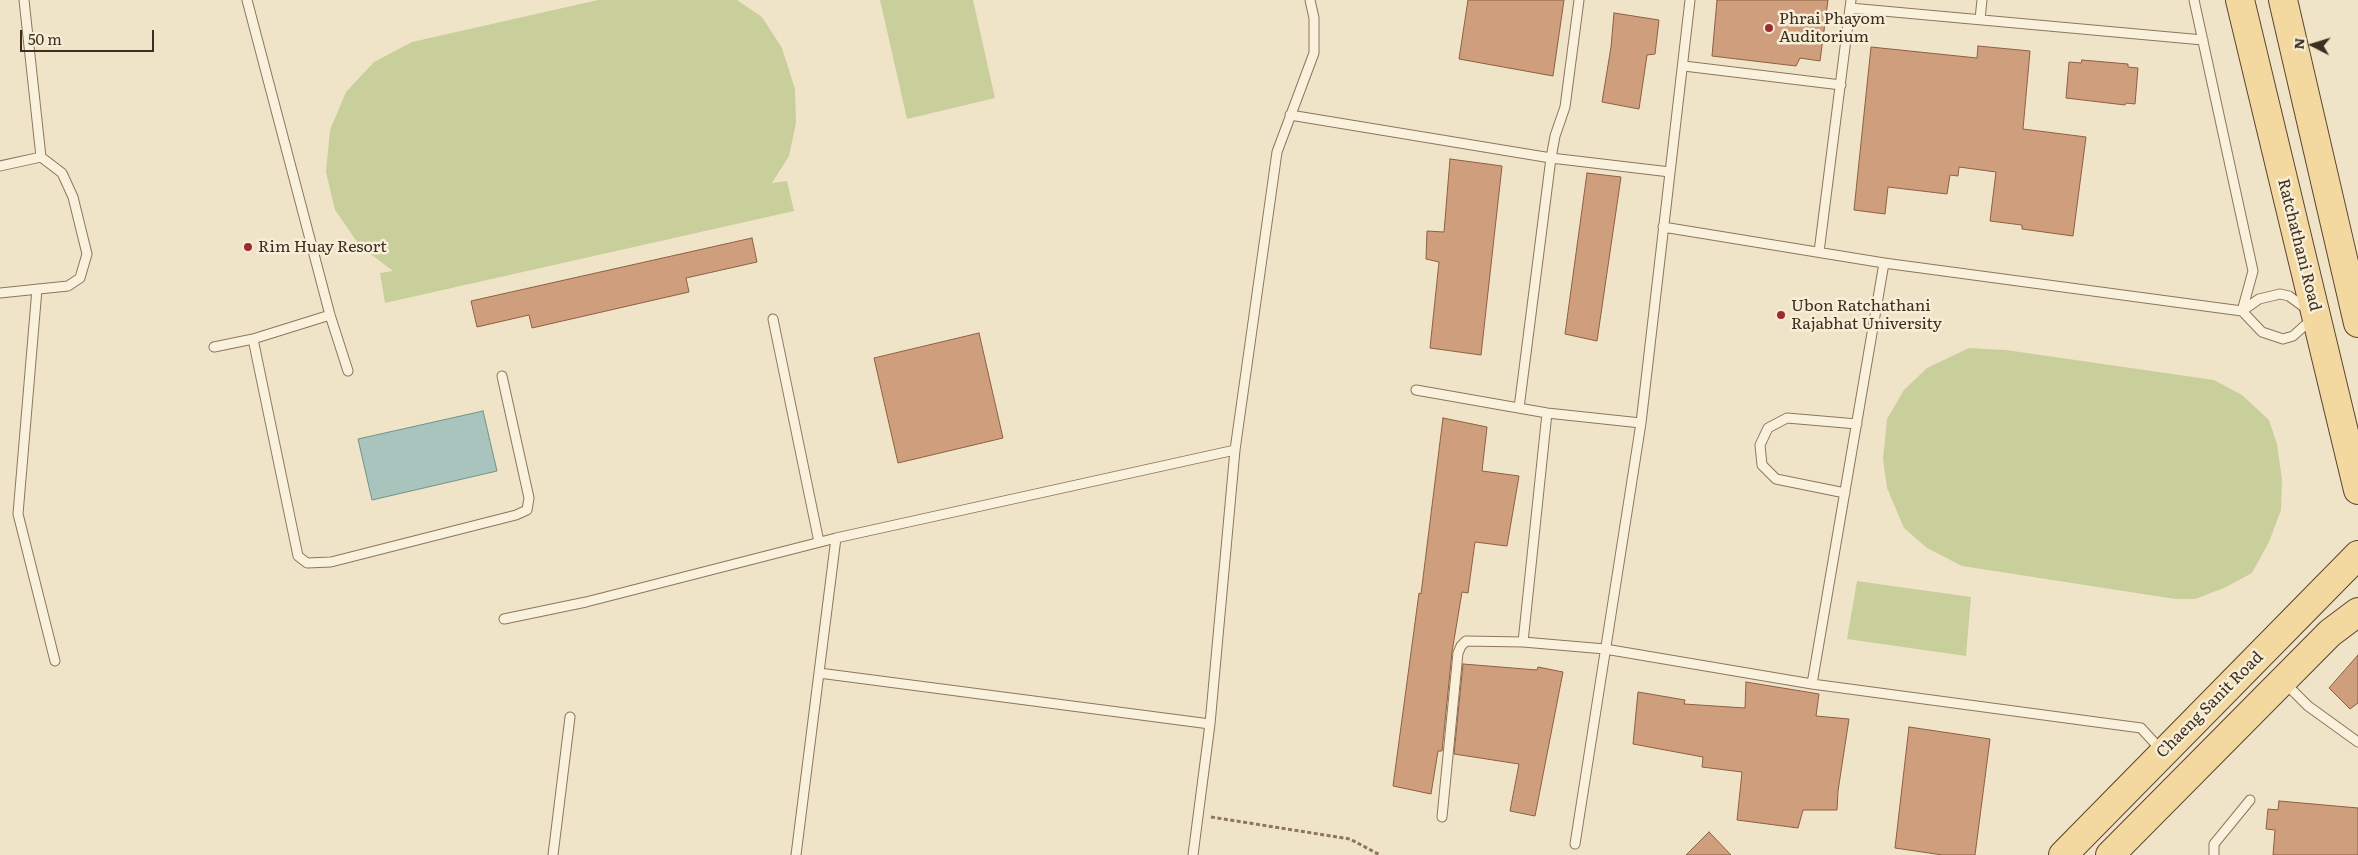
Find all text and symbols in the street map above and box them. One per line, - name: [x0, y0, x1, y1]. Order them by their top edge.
- place label: Phrai Phayom Auditorium: [1779, 9, 1885, 47]
- scale bar: [22, 20, 156, 52]
- north arrow: [2288, 20, 2338, 70]
- marker: Phrai Phayom Auditorium: [1763, 22, 1775, 34]
- text: 50 m: [28, 27, 62, 50]
- text: N: [2288, 37, 2309, 50]
- street label: Ratchathani Road: [2273, 177, 2325, 313]
- place label: Rim Huay Resort: [258, 237, 387, 257]
- marker: Rim Huay Resort: [242, 241, 254, 253]
- place label: Ubon Ratchathani Rajabhat University: [1791, 296, 1942, 334]
- marker: Ubon Ratchathani Rajabhat University: [1775, 309, 1787, 321]
- street label: Chaeng Sanit Road: [2153, 648, 2267, 762]

